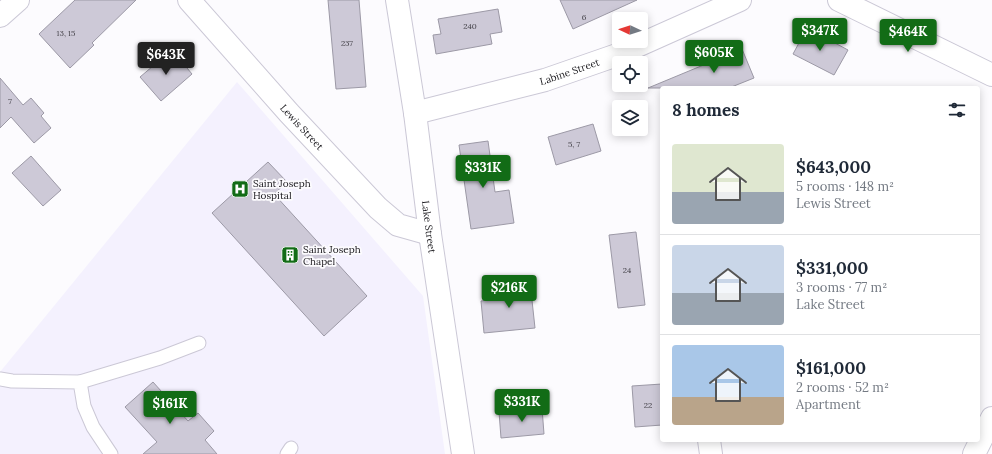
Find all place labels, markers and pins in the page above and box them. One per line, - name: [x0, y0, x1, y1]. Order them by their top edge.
- pin: $347K: [792, 18, 848, 52]
- pin: $464K: [880, 19, 936, 53]
- pin: $605K: [686, 40, 742, 74]
- pin: $643K: [138, 42, 194, 76]
- pin: $331K: [455, 155, 511, 189]
- place label: Saint Joseph Hospital: [253, 177, 311, 202]
- hospital icon: Saint Joseph Hospital: [230, 179, 250, 199]
- place label: Saint Joseph Chapel: [303, 243, 361, 268]
- building icon: Saint Joseph Chapel: [280, 245, 300, 265]
- pin: $216K: [481, 275, 537, 309]
- pin: $331K: [494, 389, 550, 423]
- pin: $161K: [142, 391, 198, 425]

